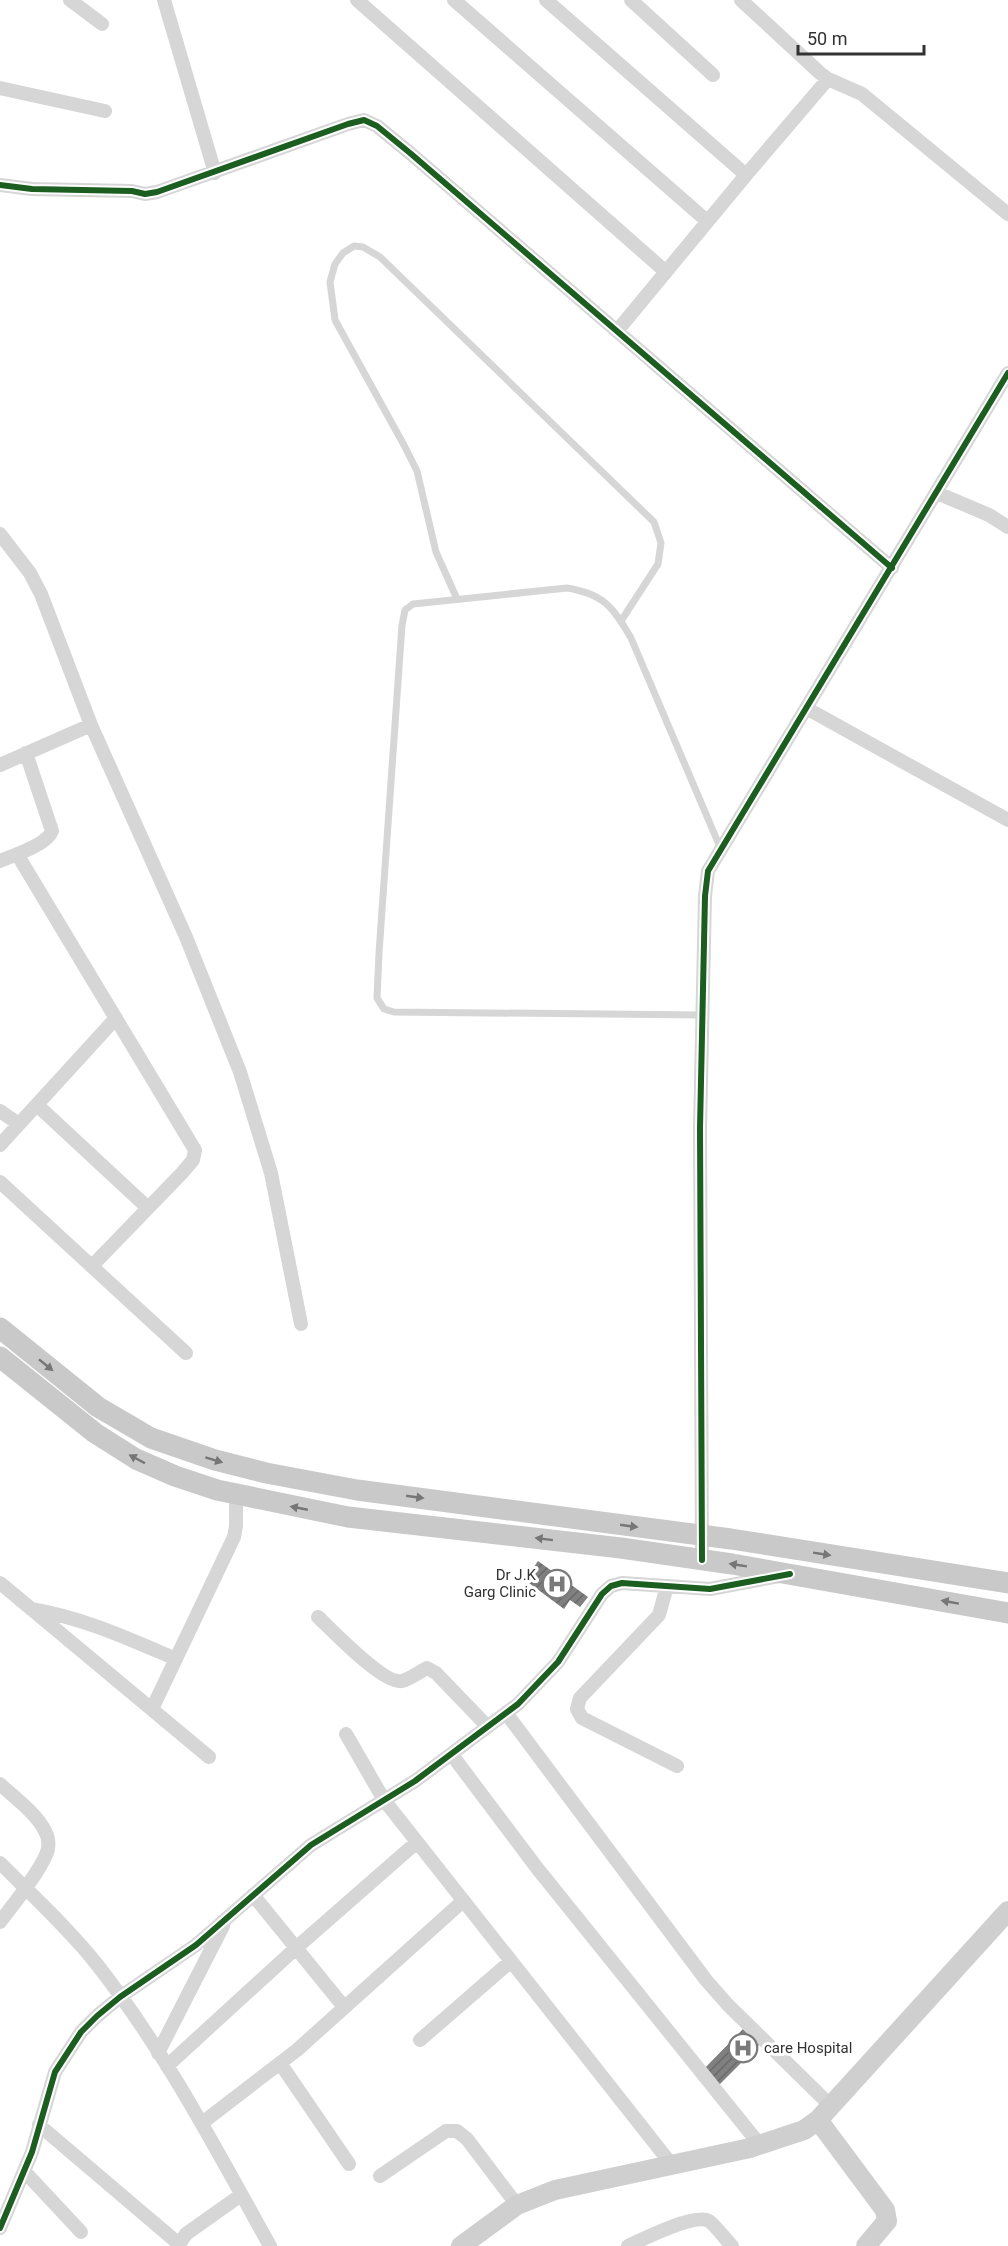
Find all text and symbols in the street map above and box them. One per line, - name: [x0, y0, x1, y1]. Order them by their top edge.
- scale bar: [798, 18, 924, 56]
- text: 50 m: [807, 28, 847, 49]
- one-way arrow: [38, 1358, 53, 1370]
- one-way arrow: [128, 1454, 145, 1464]
- one-way arrow: [205, 1455, 223, 1465]
- one-way arrow: [405, 1493, 424, 1502]
- one-way arrow: [290, 1503, 309, 1512]
- one-way arrow: [619, 1521, 638, 1530]
- one-way arrow: [535, 1535, 554, 1544]
- one-way arrow: [812, 1549, 831, 1558]
- one-way arrow: [728, 1560, 747, 1569]
- place label: Dr J.K Garg Clinic: [464, 1566, 537, 1601]
- hospital icon: Dr J.K Garg Clinic: [541, 1568, 573, 1600]
- one-way arrow: [941, 1597, 960, 1606]
- hospital icon: care Hospital: [727, 2032, 759, 2064]
- place label: care Hospital: [764, 2039, 852, 2057]

